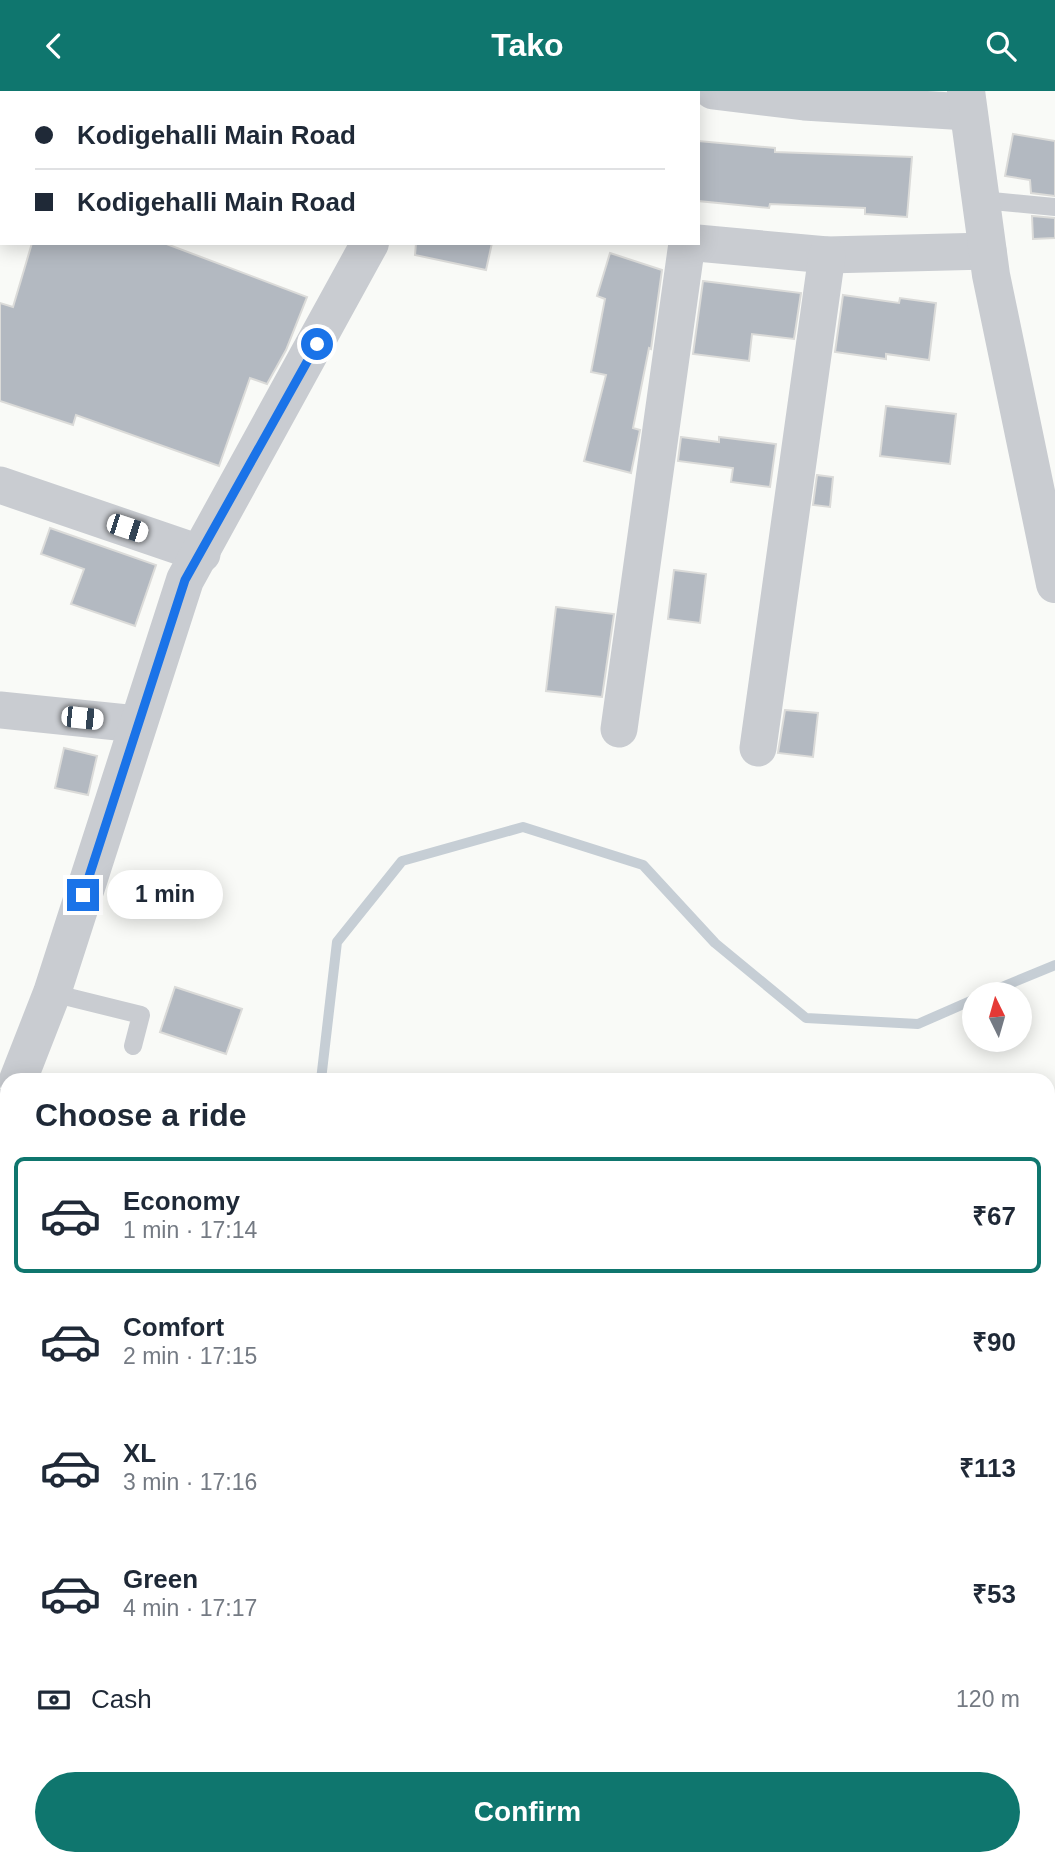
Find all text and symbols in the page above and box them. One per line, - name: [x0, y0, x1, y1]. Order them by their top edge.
- icon: back: [35, 27, 73, 65]
- text: Tako: [491, 27, 564, 63]
- icon: search: [982, 27, 1020, 65]
- text: Kodigehalli Main Road: [77, 120, 356, 150]
- text: Kodigehalli Main Road: [77, 187, 356, 217]
- route start: [301, 328, 333, 360]
- car: [104, 512, 151, 544]
- car: [61, 705, 104, 731]
- callout: 1 min: [108, 871, 223, 919]
- route end: [67, 879, 99, 911]
- text: 1 min: [135, 881, 195, 907]
- north arrow: [962, 982, 1032, 1052]
- map controls: [962, 982, 1032, 1052]
- text: Choose a ride: [35, 1097, 247, 1133]
- icon: car: [39, 1184, 102, 1247]
- text: Economy: [123, 1186, 240, 1216]
- text: ₹67: [972, 1201, 1016, 1231]
- text: 1 min · 17:14: [123, 1217, 257, 1243]
- icon: car: [39, 1310, 102, 1373]
- text: Comfort: [123, 1312, 224, 1342]
- text: ₹90: [972, 1327, 1016, 1357]
- text: 2 min · 17:15: [123, 1343, 257, 1369]
- icon: car: [39, 1436, 102, 1499]
- text: XL: [123, 1438, 156, 1468]
- text: ₹113: [959, 1453, 1016, 1483]
- text: 3 min · 17:16: [123, 1469, 257, 1495]
- icon: car: [39, 1562, 102, 1625]
- text: Green: [123, 1564, 198, 1594]
- text: ₹53: [972, 1579, 1016, 1609]
- text: 4 min · 17:17: [123, 1595, 257, 1621]
- icon: cash: [35, 1681, 73, 1719]
- text: Cash: [91, 1684, 152, 1714]
- text: 120 m: [956, 1686, 1020, 1712]
- button: Confirm: [35, 1772, 1020, 1852]

